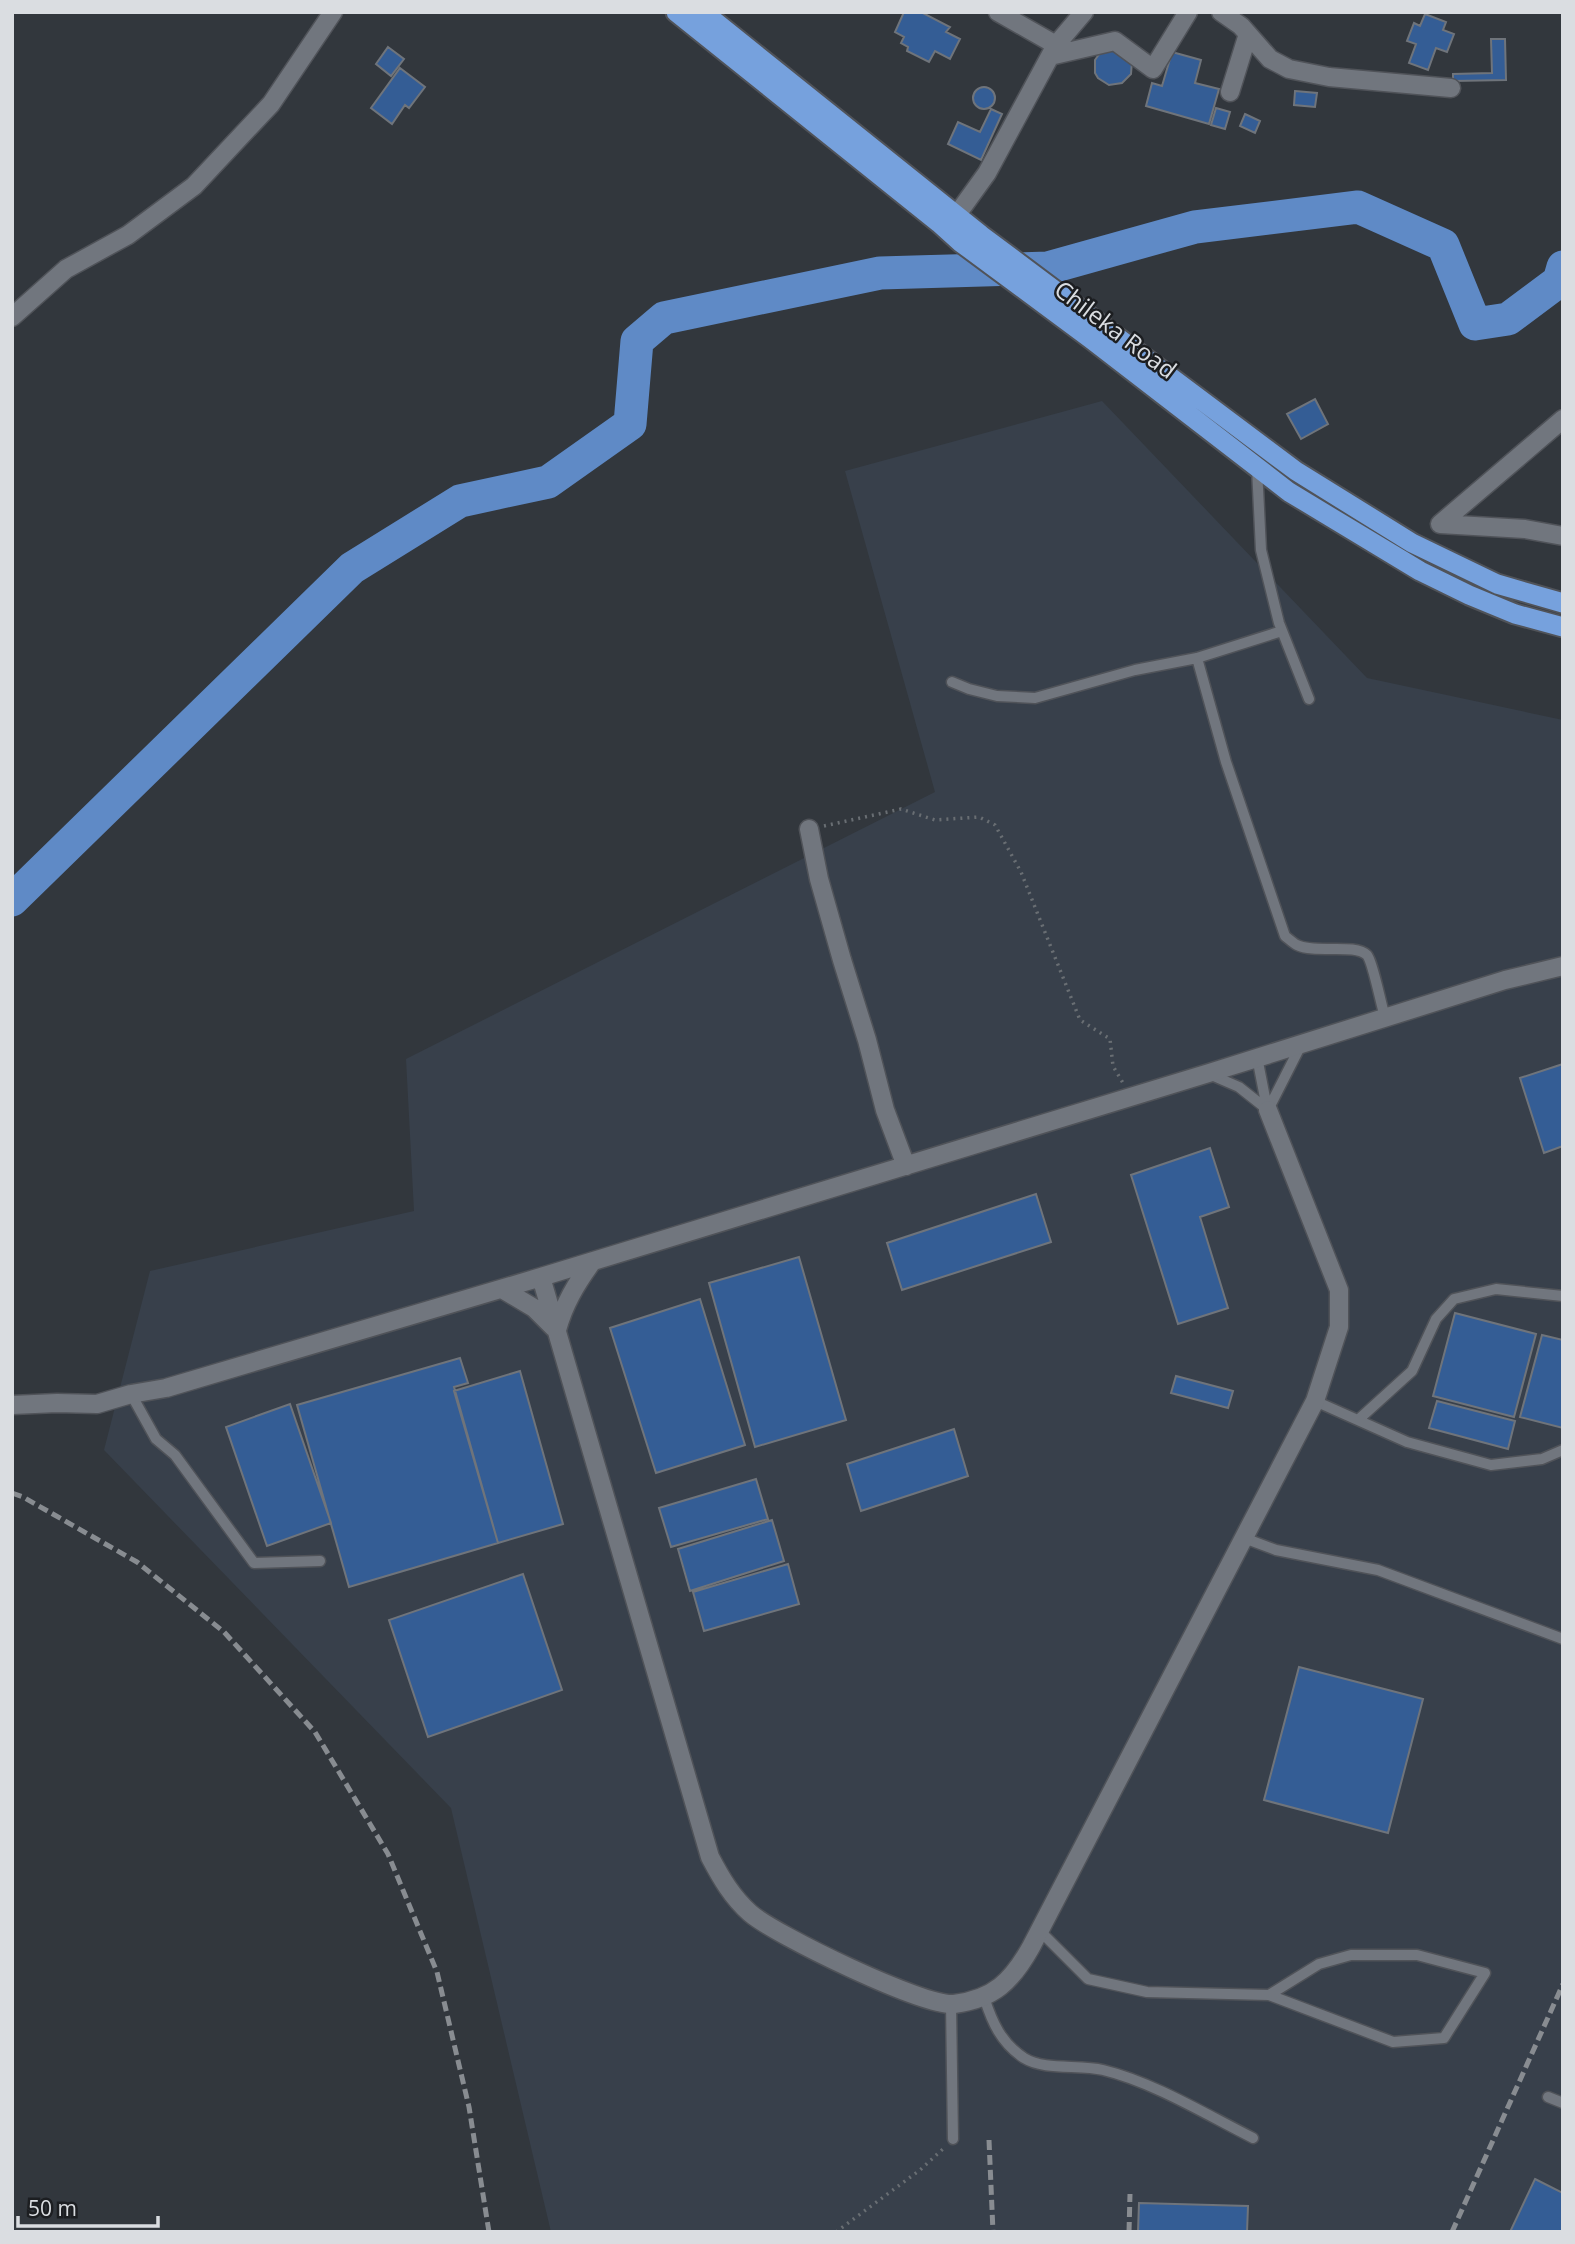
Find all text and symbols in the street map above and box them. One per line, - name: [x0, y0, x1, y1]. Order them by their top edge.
- street label: Chileka Road: [1048, 272, 1184, 386]
- scale bar: [18, 2184, 158, 2228]
- text: 50 m: [28, 2194, 77, 2222]

